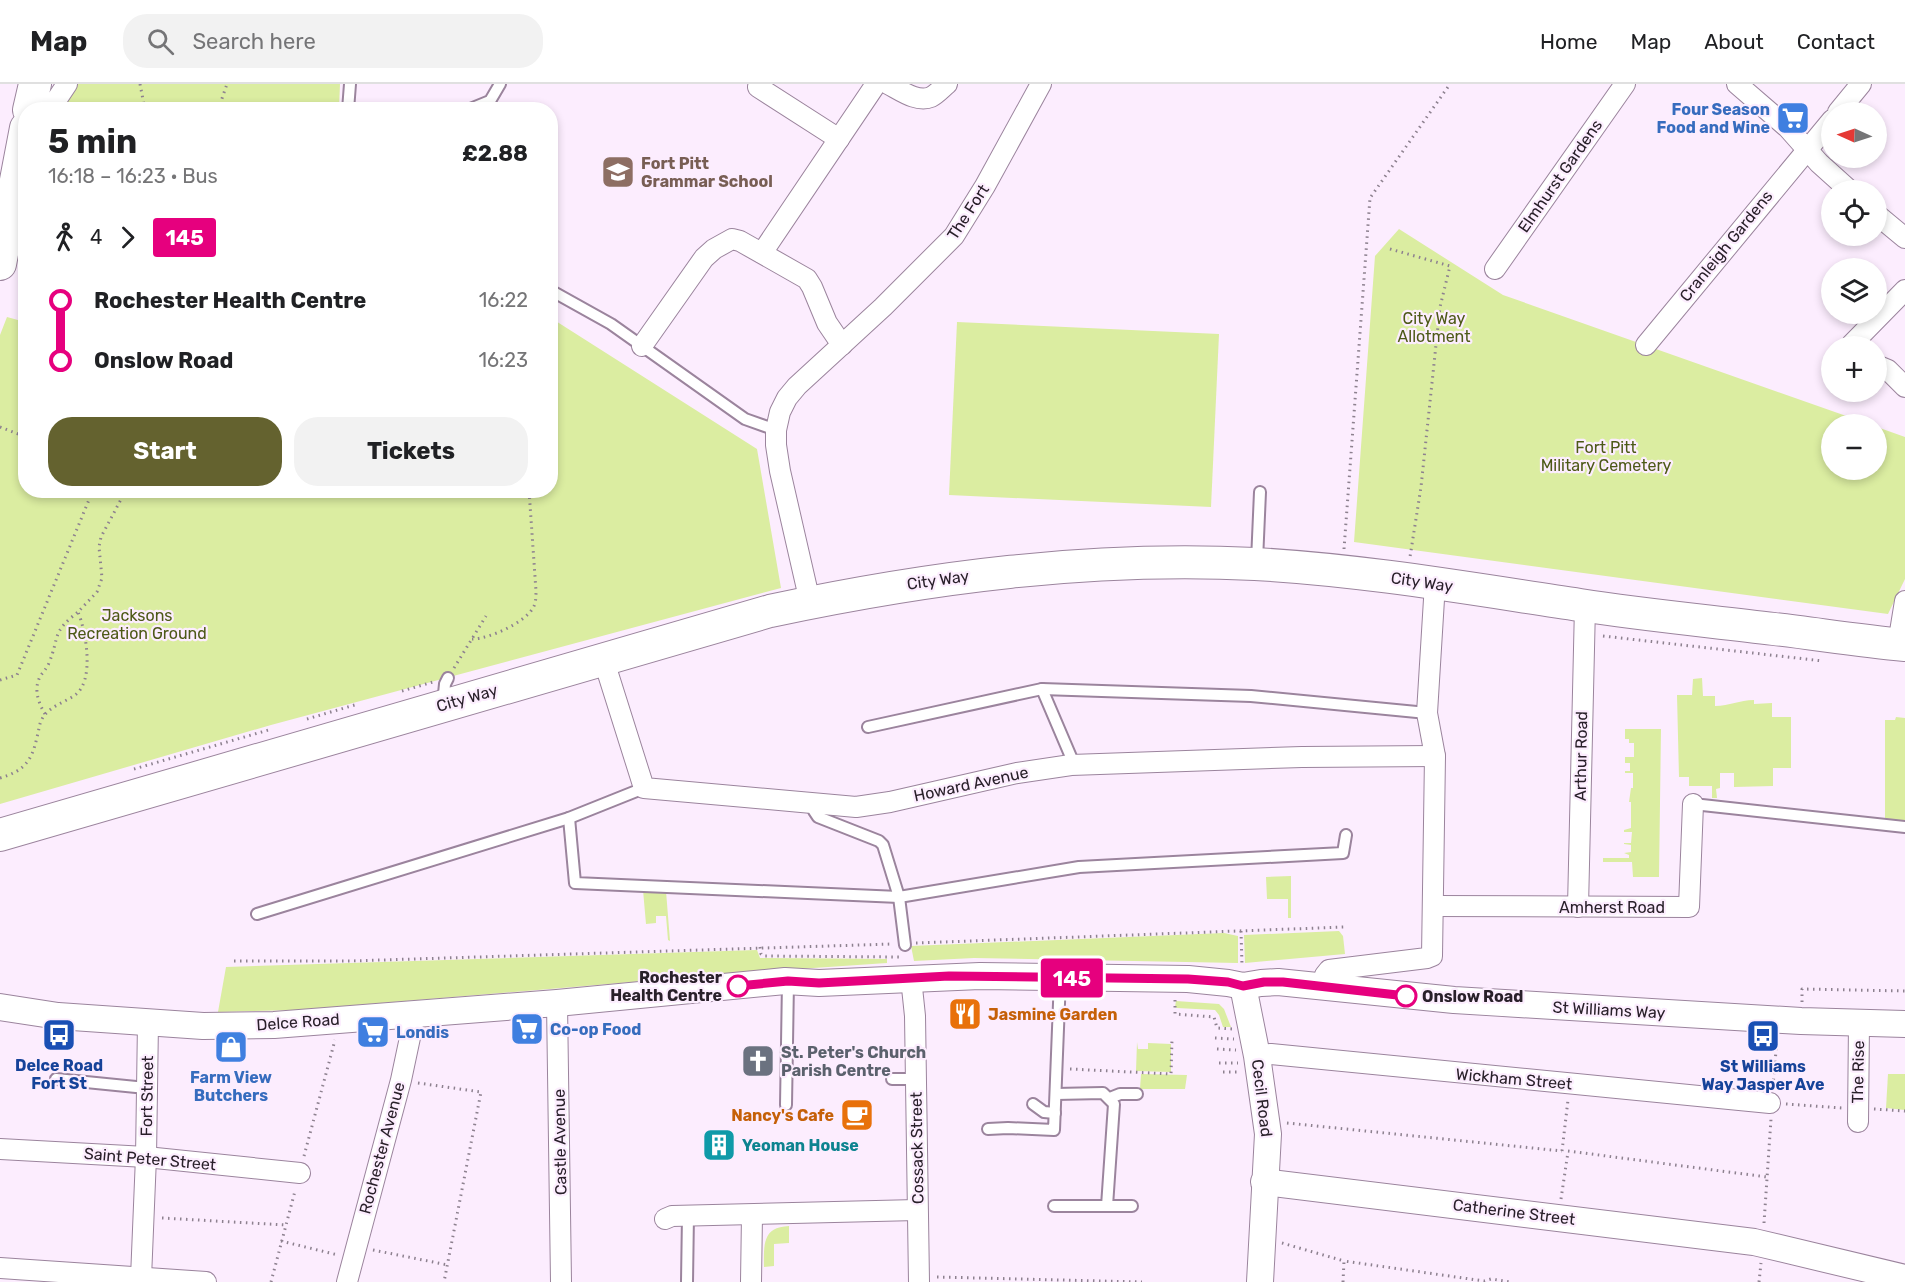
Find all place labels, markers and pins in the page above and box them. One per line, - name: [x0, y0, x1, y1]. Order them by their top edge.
- place label: Four Season Food and Wine: [1656, 100, 1770, 137]
- supermarket icon: Four Season Food and Wine: [1775, 100, 1811, 136]
- school or university icon: Fort Pitt Grammar School: [600, 154, 636, 190]
- place label: Fort Pitt Grammar School: [641, 154, 773, 191]
- place label: Rochester Health Centre: [610, 968, 723, 1005]
- marker: Rochester Health Centre: [727, 975, 749, 997]
- marker: Onslow Road: [1395, 985, 1417, 1007]
- place label: Onslow Road: [1422, 987, 1523, 1006]
- restaurant icon: Jasmine Garden: [947, 996, 983, 1032]
- place label: Jasmine Garden: [988, 1005, 1117, 1024]
- supermarket icon: Co-op Food: [509, 1011, 545, 1047]
- supermarket icon: Londis: [355, 1014, 391, 1050]
- bus stop icon: Delce Road Fort St: [41, 1017, 77, 1053]
- bus stop icon: St Williams Way Jasper Ave: [1745, 1018, 1781, 1054]
- place label: Co-op Food: [550, 1020, 641, 1039]
- place label: Londis: [396, 1023, 449, 1042]
- shop icon: Farm View Butchers: [213, 1029, 249, 1065]
- church icon: St. Peter's Church Parish Centre: [740, 1043, 776, 1079]
- place label: St. Peter's Church Parish Centre: [781, 1043, 926, 1080]
- place label: Delce Road Fort St: [15, 1056, 103, 1093]
- place label: St Williams Way Jasper Ave: [1702, 1057, 1824, 1094]
- place label: Farm View Butchers: [190, 1068, 273, 1105]
- cafe icon: Nancy's Cafe: [839, 1097, 875, 1133]
- place label: Nancy's Cafe: [731, 1106, 834, 1125]
- building icon: Yeoman House: [701, 1127, 737, 1163]
- place label: Yeoman House: [742, 1136, 859, 1155]

